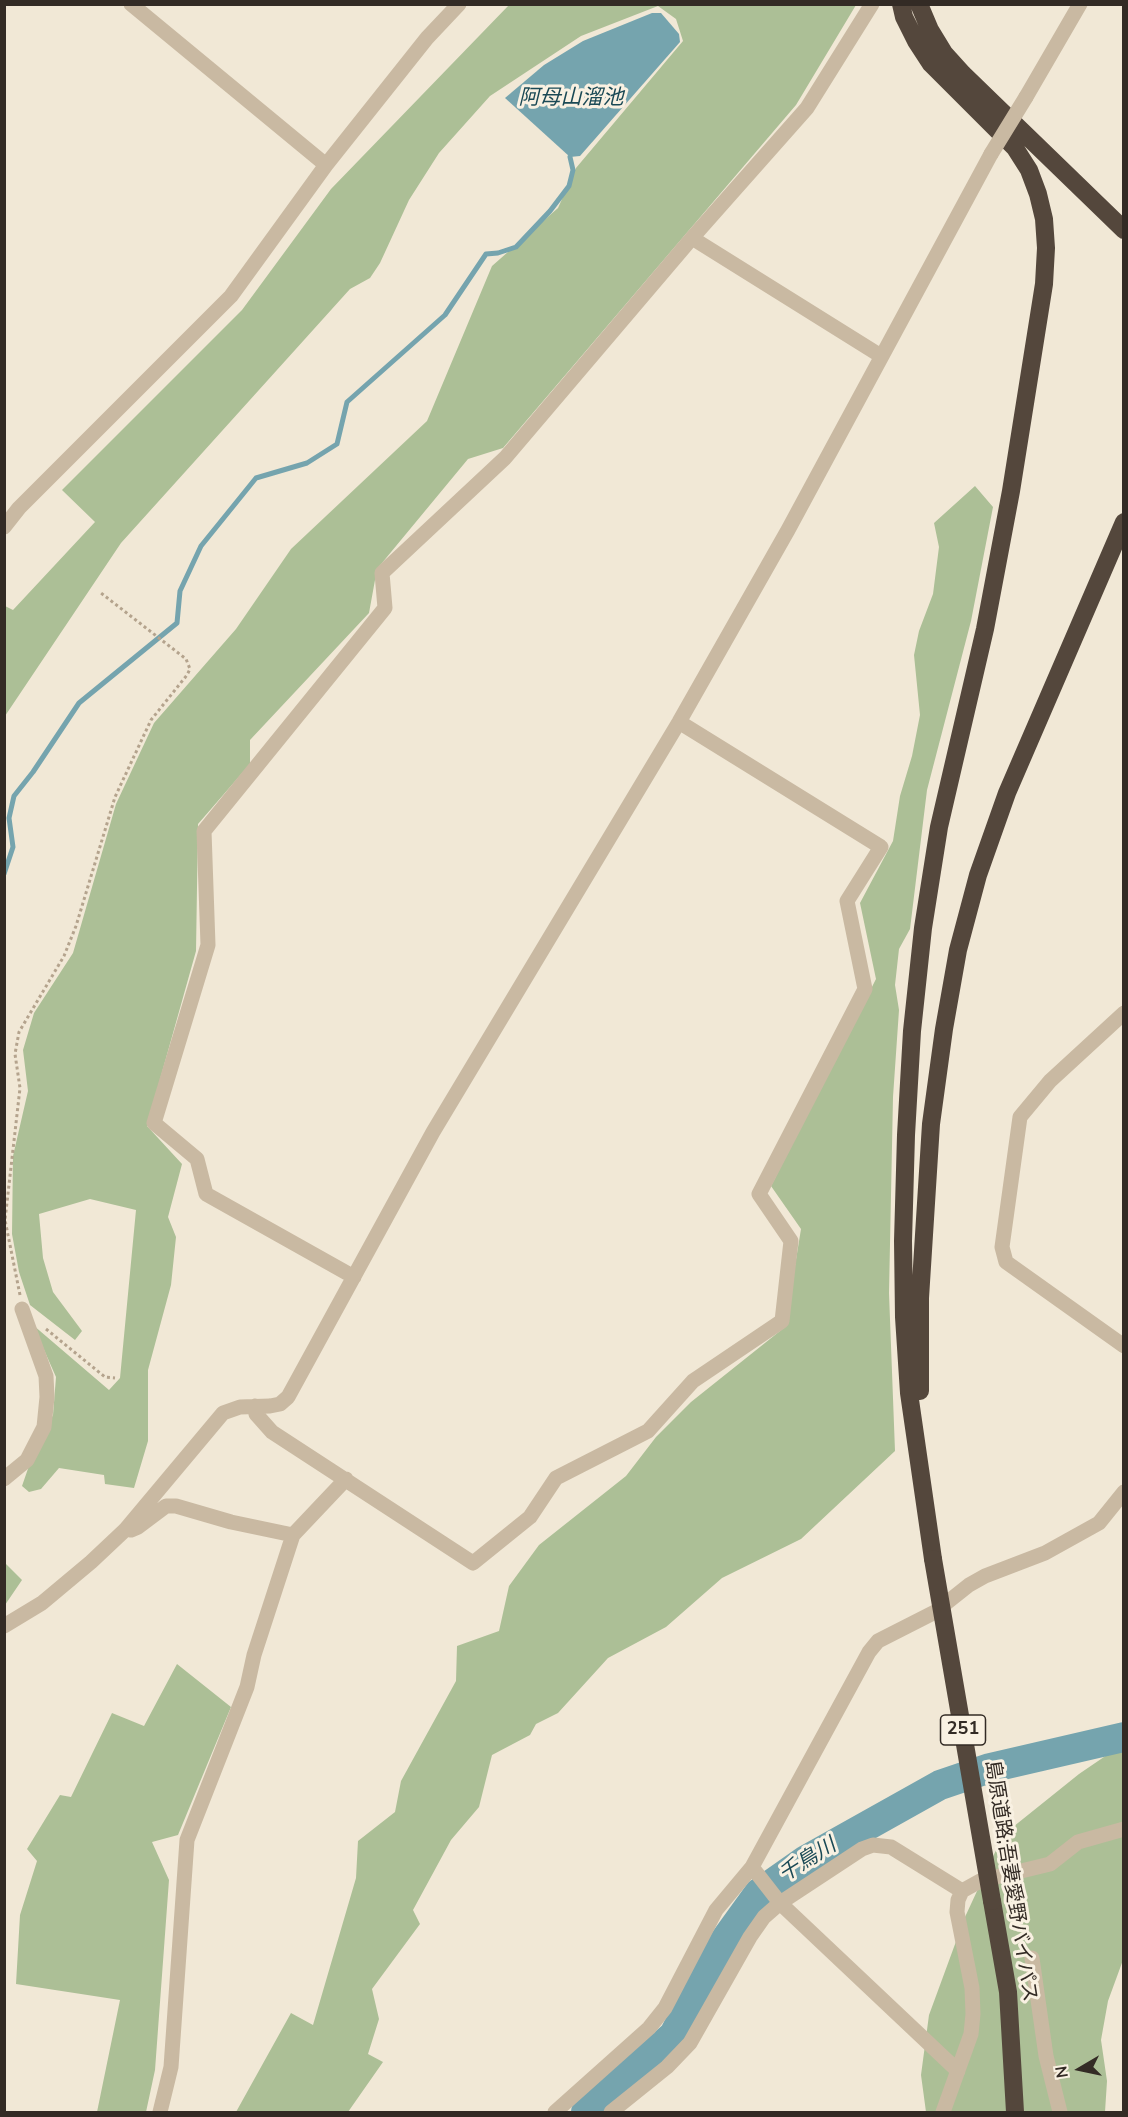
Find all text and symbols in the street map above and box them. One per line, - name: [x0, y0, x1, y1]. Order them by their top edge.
- water label: 阿母山溜池: [519, 86, 623, 112]
- road number: 251: [940, 1715, 986, 1745]
- street label: 島原道路;吾妻愛野バイパス: [979, 1758, 1041, 2004]
- water label: 千鳥川: [775, 1834, 841, 1888]
- north arrow: [1050, 2039, 1110, 2099]
- text: N: [1050, 2064, 1074, 2079]

